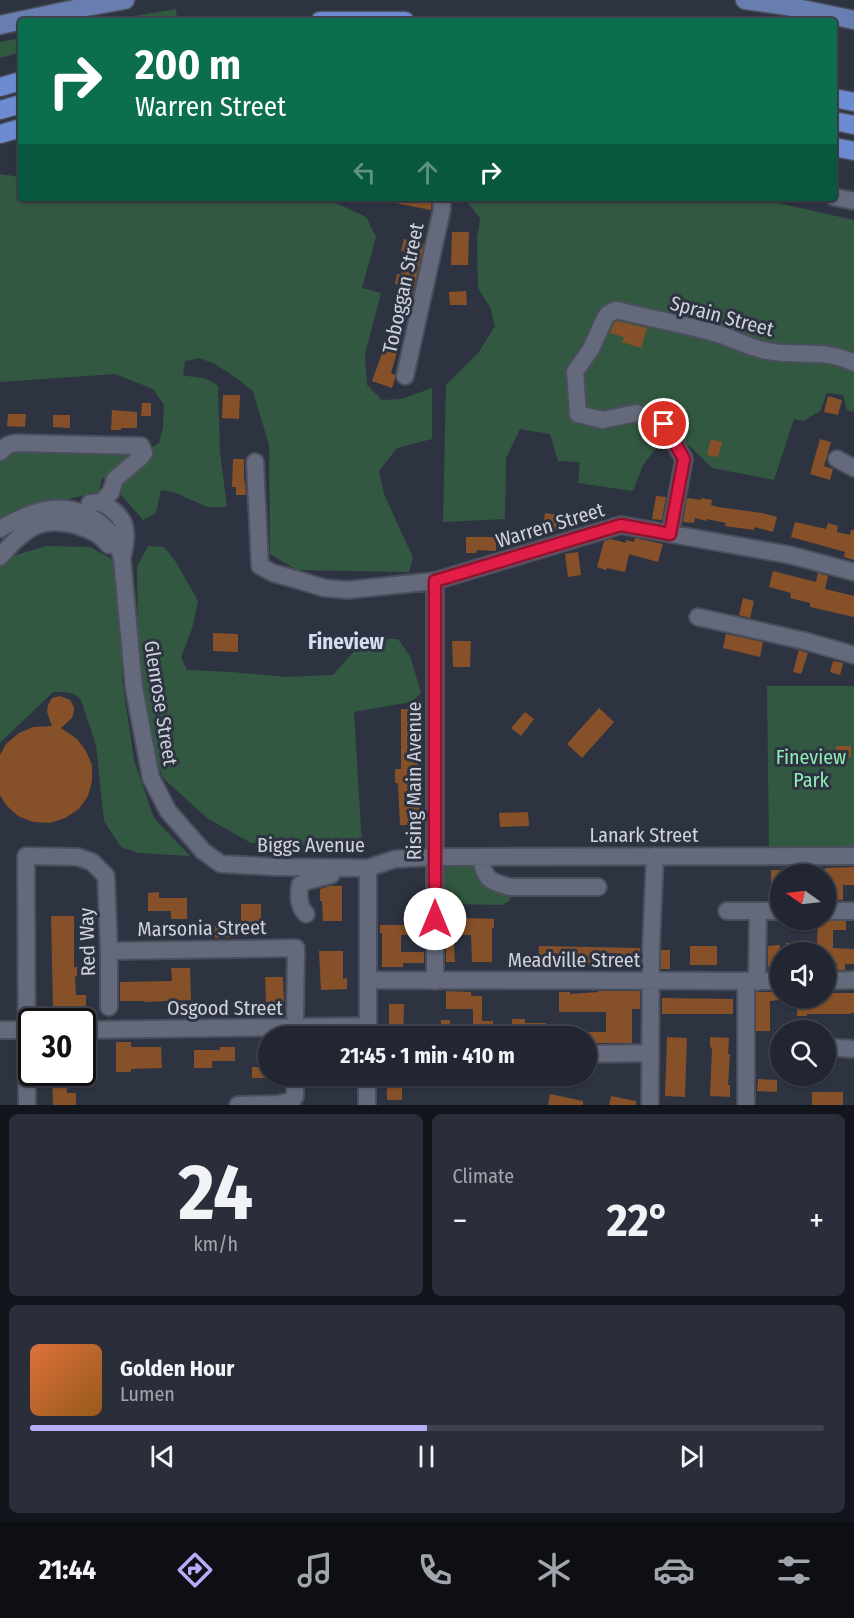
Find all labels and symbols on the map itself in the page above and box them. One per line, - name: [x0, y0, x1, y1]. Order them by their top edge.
- street label: Toboggan Street: [377, 220, 429, 355]
- street label: Sprain Street: [668, 291, 777, 341]
- pin: [638, 398, 689, 449]
- street label: Warren Street: [493, 497, 607, 553]
- district label: Fineview: [308, 629, 385, 655]
- street label: Glenrose Street: [139, 639, 183, 768]
- street label: Rising Main Avenue: [402, 702, 426, 860]
- park label: Fineview Park: [776, 745, 846, 792]
- street label: Lanark Street: [589, 823, 699, 847]
- street label: Biggs Avenue: [257, 833, 365, 857]
- north arrow: [770, 864, 836, 930]
- position arrow: [403, 887, 467, 951]
- street label: Red Way: [74, 907, 100, 977]
- street label: Marsonia Street: [137, 915, 267, 941]
- street label: Meadville Street: [508, 948, 641, 972]
- street label: Osgood Street: [167, 996, 283, 1020]
- speed limit sign: 30: [18, 1008, 96, 1086]

